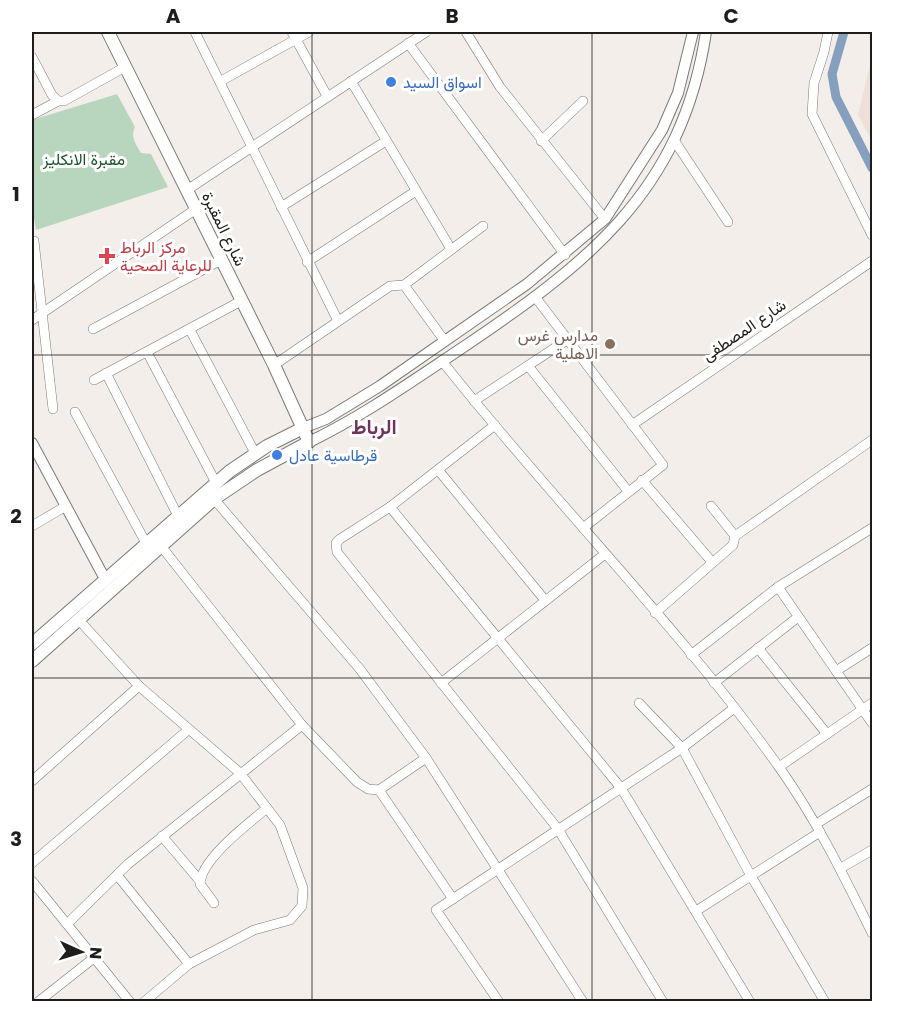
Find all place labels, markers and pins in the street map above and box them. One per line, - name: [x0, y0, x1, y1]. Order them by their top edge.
- place label: اسواق السيد: [403, 71, 482, 94]
- marker: اسواق السيد: [384, 75, 398, 89]
- place label: مركز الرباط للرعاية الصحية: [120, 236, 212, 277]
- marker: مركز الرباط للرعاية الصحية: [98, 247, 116, 265]
- place label: مدارس غرس الاهلية: [518, 324, 598, 365]
- marker: مدارس غرس الاهلية: [603, 337, 617, 351]
- place label: قرطاسية عادل: [289, 444, 377, 467]
- marker: قرطاسية عادل: [270, 448, 284, 462]

